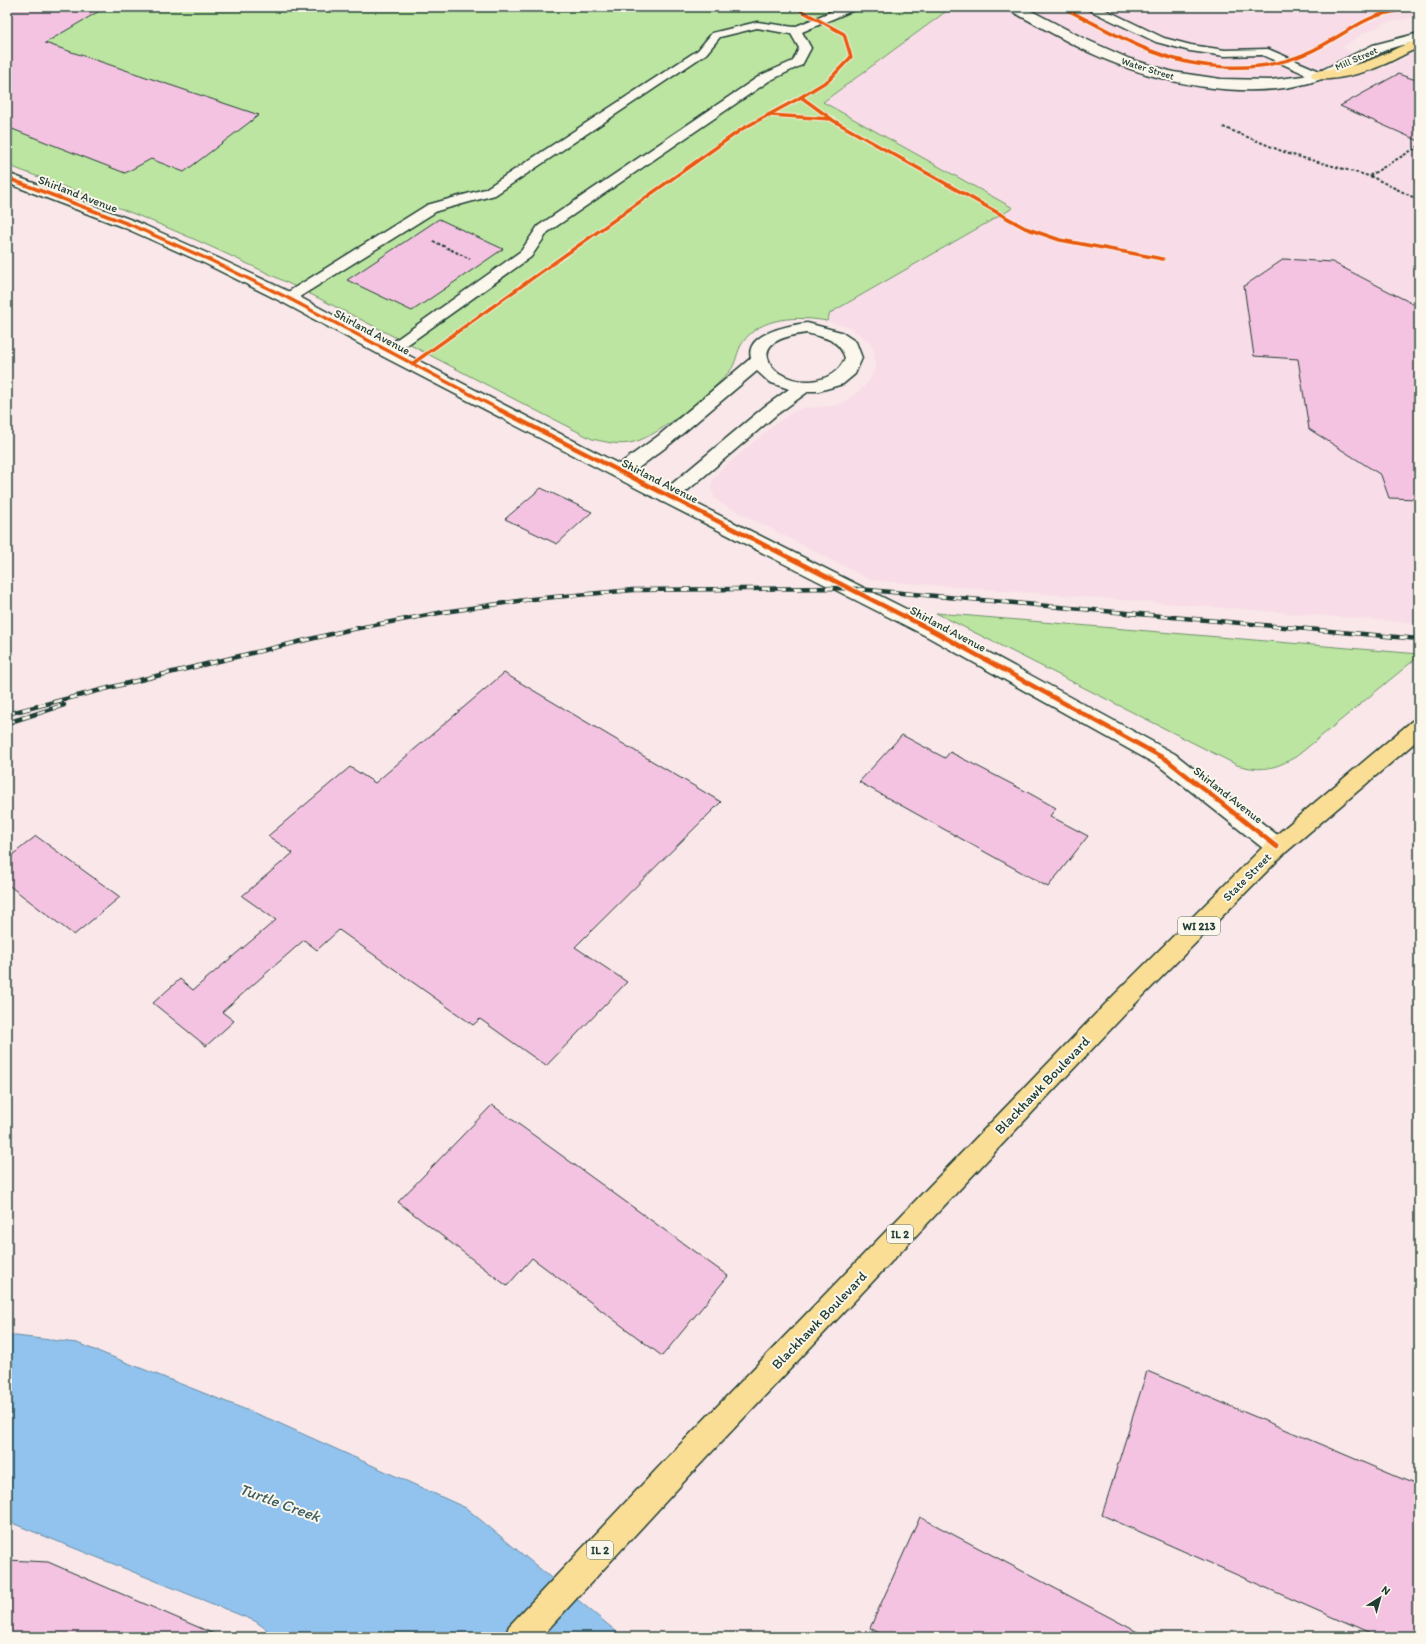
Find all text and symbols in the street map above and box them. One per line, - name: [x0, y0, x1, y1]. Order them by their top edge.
- street label: Mill Street: [1333, 43, 1380, 74]
- street label: Water Street: [1120, 54, 1176, 83]
- street label: Shirland Avenue: [36, 172, 120, 216]
- street label: Shirland Avenue: [332, 306, 413, 358]
- street label: Shirland Avenue: [619, 456, 701, 506]
- street label: Shirland Avenue: [908, 603, 989, 655]
- street label: Shirland Avenue: [1191, 764, 1266, 827]
- street label: State Street: [1220, 850, 1274, 904]
- road number: WI 213: [1178, 917, 1220, 935]
- street label: Blackhawk Boulevard: [991, 1033, 1094, 1138]
- road number: IL 2: [887, 1225, 913, 1243]
- street label: Blackhawk Boulevard: [768, 1268, 871, 1373]
- water label: Turtle Creek: [237, 1479, 324, 1526]
- road number: IL 2: [587, 1541, 613, 1559]
- north arrow: [1360, 1578, 1400, 1618]
- text: N: [1379, 1583, 1393, 1598]

